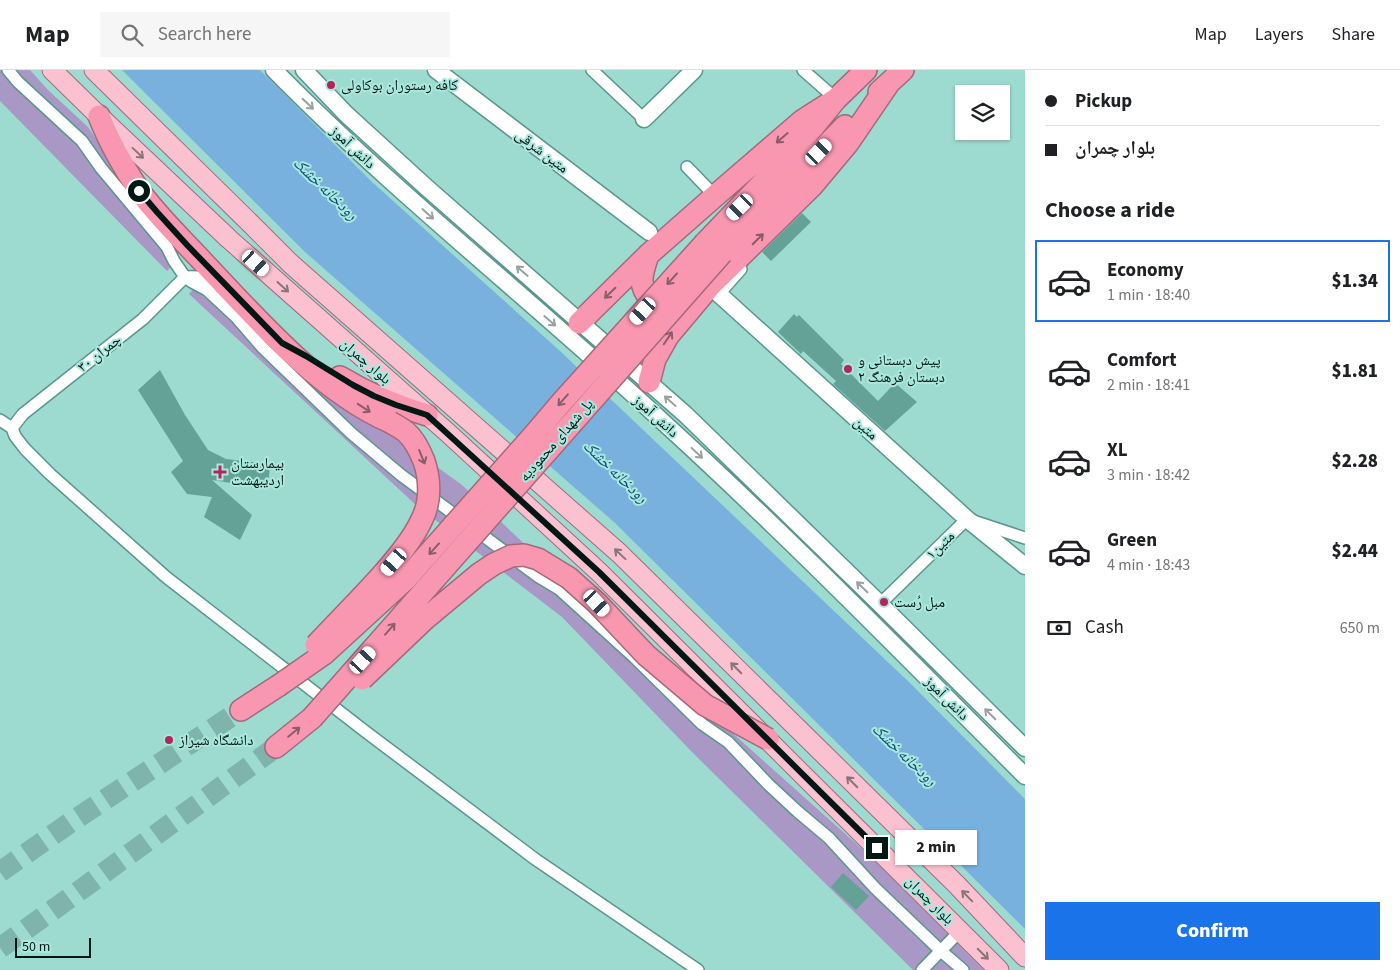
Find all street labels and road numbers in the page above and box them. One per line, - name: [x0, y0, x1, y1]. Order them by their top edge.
- street label: دانش آموز: [325, 120, 380, 174]
- street label: متین شرقی: [511, 124, 573, 179]
- street label: ۳۰ چمران: [73, 329, 126, 377]
- street label: بلوار چمران: [336, 333, 396, 389]
- street label: دانش آموز: [627, 389, 683, 443]
- street label: پل شهدای محمودیه: [514, 394, 598, 486]
- street label: متین: [849, 412, 883, 445]
- street label: متین۱: [921, 526, 960, 565]
- street label: دانش آموز: [919, 671, 974, 725]
- street label: بلوار چمران: [901, 871, 959, 929]

